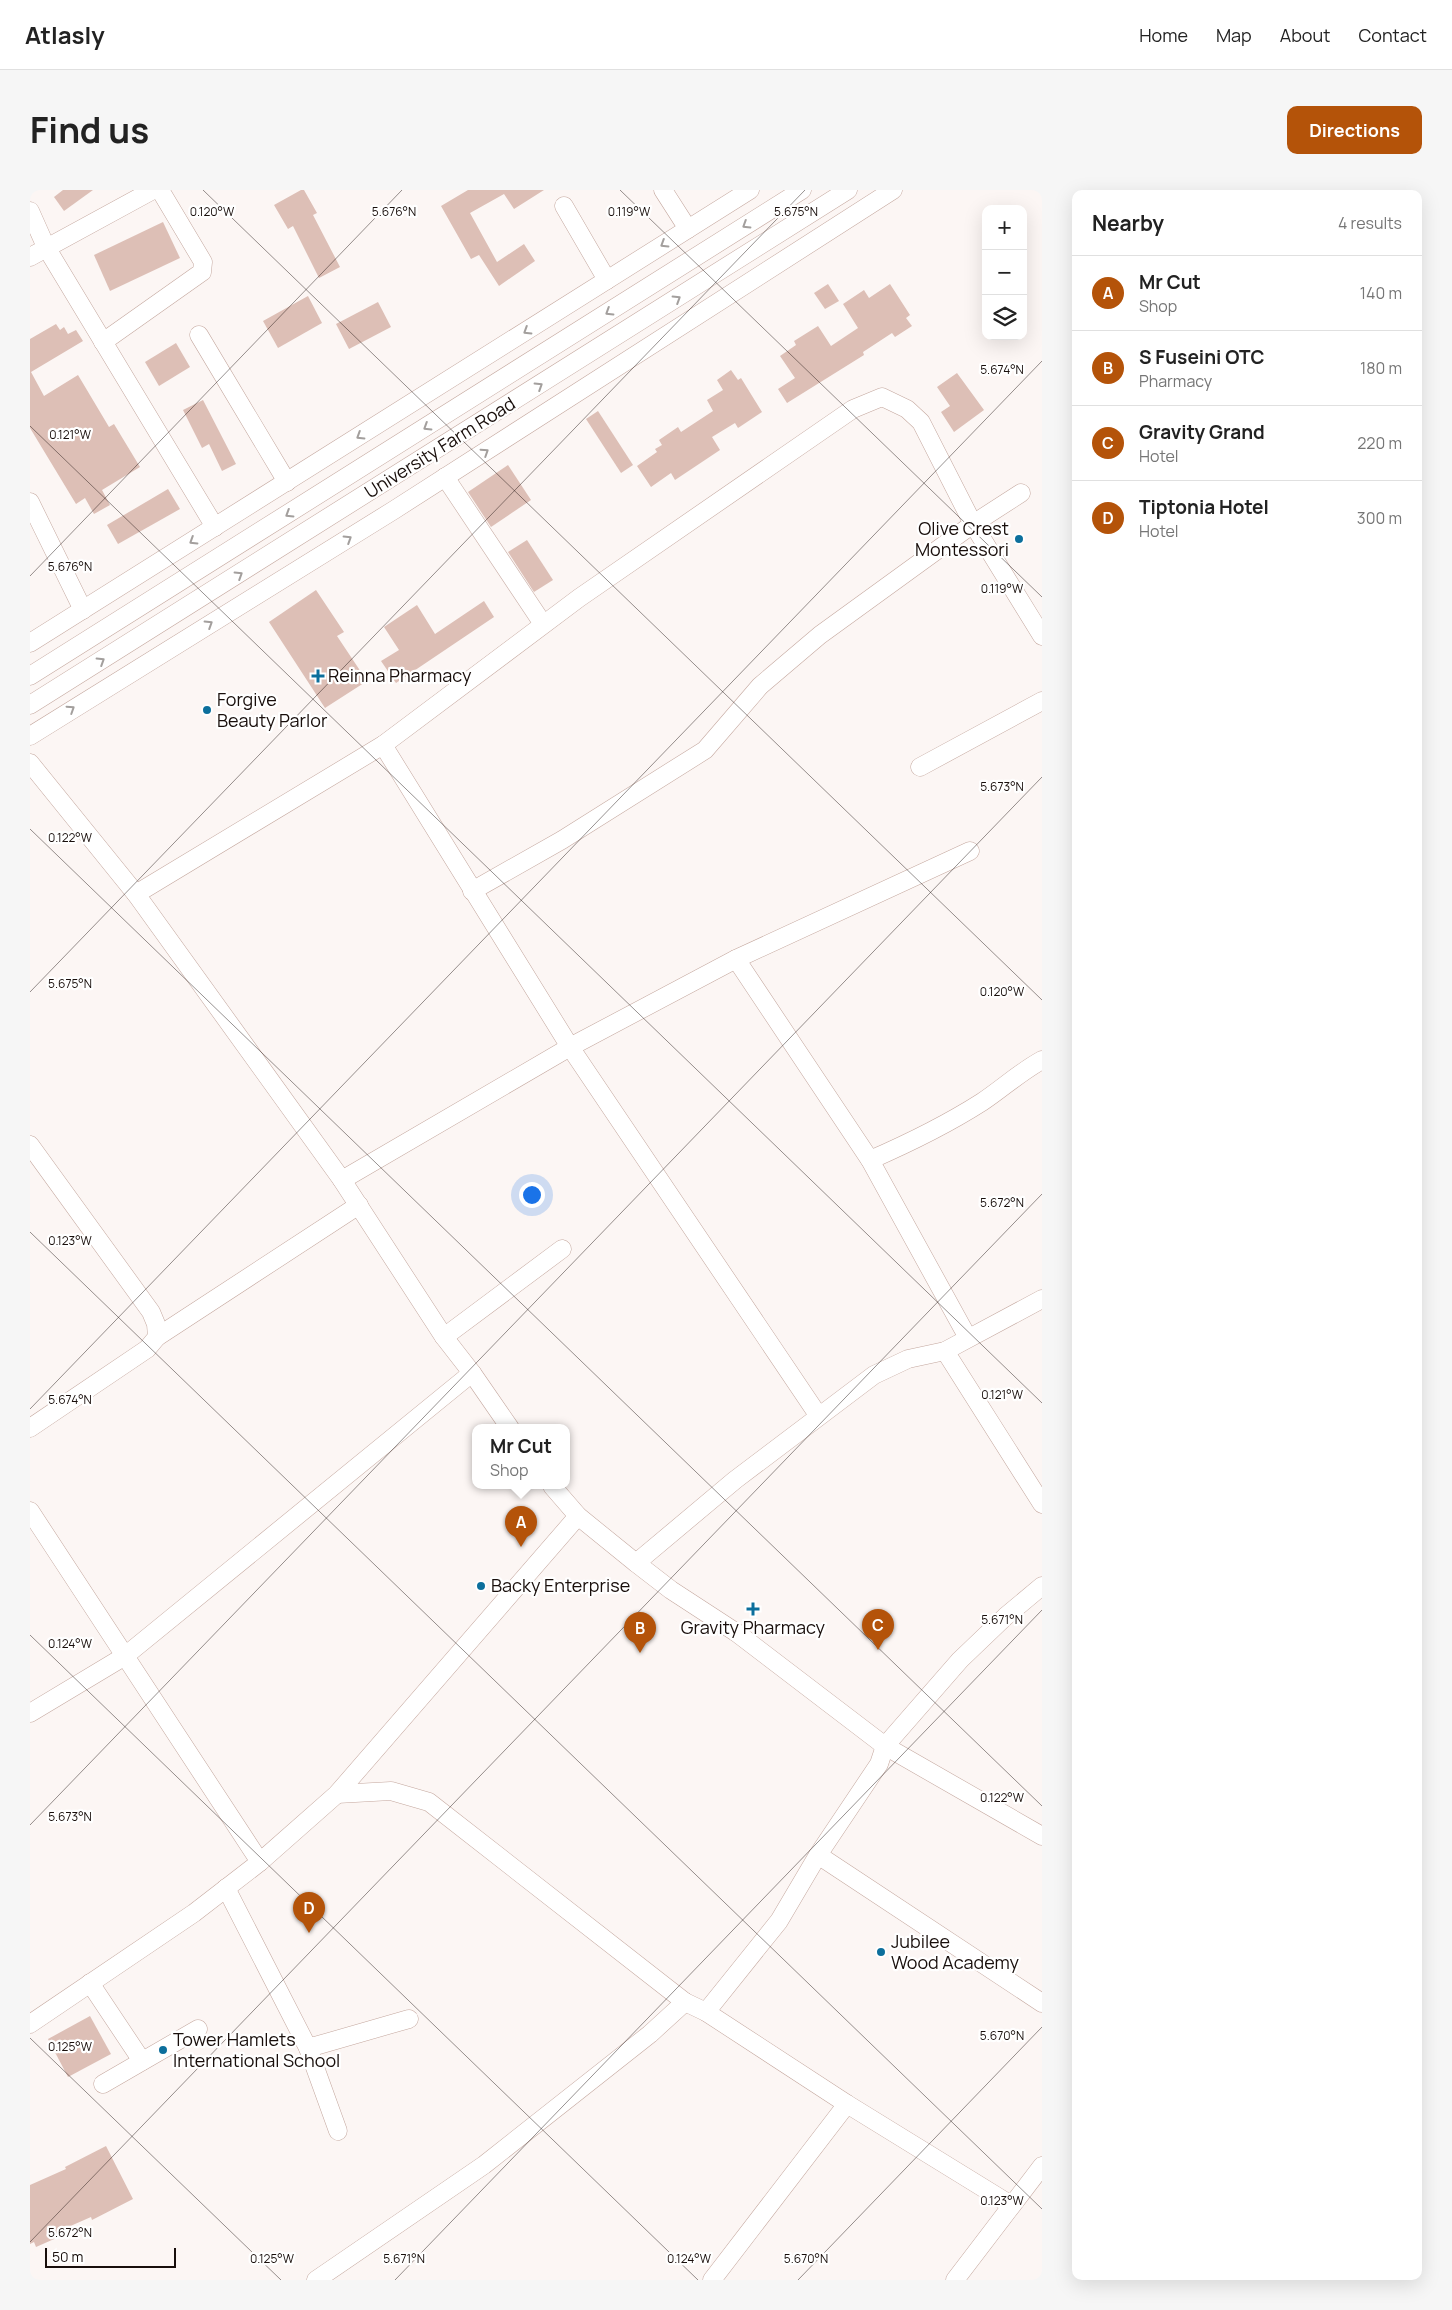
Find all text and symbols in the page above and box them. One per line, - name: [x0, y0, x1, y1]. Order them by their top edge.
- text: Atlasly: [25, 18, 105, 51]
- text: Home: [1139, 23, 1188, 47]
- text: Map: [1216, 23, 1252, 47]
- text: About: [1280, 23, 1330, 47]
- text: Contact: [1358, 23, 1427, 47]
- text: Find us: [30, 106, 149, 154]
- button: Directions: [1287, 106, 1422, 154]
- text: 0.120°W: [190, 203, 235, 220]
- text: 5.676°N: [372, 203, 416, 220]
- text: 0.119°W: [608, 203, 651, 220]
- text: 5.675°N: [774, 203, 818, 220]
- map controls: [982, 205, 1027, 340]
- button: +: [982, 205, 1027, 250]
- text: Nearby: [1092, 209, 1164, 237]
- text: 4 results: [1338, 212, 1402, 234]
- one-way arrow: [742, 219, 751, 229]
- one-way arrow: [661, 238, 670, 247]
- button: −: [982, 250, 1027, 295]
- text: Mr Cut: [1139, 269, 1201, 295]
- text: A: [1103, 282, 1113, 304]
- text: 140 m: [1360, 282, 1402, 304]
- one-way arrow: [671, 295, 680, 305]
- button: layers: [982, 295, 1027, 340]
- text: Shop: [1139, 295, 1177, 317]
- one-way arrow: [605, 306, 614, 316]
- one-way arrow: [523, 325, 532, 334]
- text: S Fuseini OTC: [1139, 344, 1265, 370]
- text: B: [1103, 357, 1113, 379]
- text: 180 m: [1360, 357, 1402, 379]
- text: 5.674°N: [980, 361, 1024, 378]
- text: Pharmacy: [1139, 370, 1212, 392]
- one-way arrow: [534, 382, 543, 392]
- street label: University Farm Road: [360, 391, 519, 503]
- text: Gravity Grand: [1139, 419, 1265, 445]
- one-way arrow: [423, 421, 432, 431]
- text: 0.121°W: [49, 426, 92, 443]
- one-way arrow: [356, 430, 365, 440]
- text: C: [1102, 432, 1114, 454]
- text: 220 m: [1357, 432, 1402, 454]
- text: Hotel: [1139, 445, 1179, 467]
- one-way arrow: [479, 448, 488, 458]
- text: Tiptonia Hotel: [1139, 494, 1269, 520]
- one-way arrow: [286, 507, 295, 517]
- text: D: [1102, 507, 1114, 529]
- text: 300 m: [1357, 507, 1402, 529]
- place label: Olive Crest Montessori: [915, 516, 1009, 561]
- text: Hotel: [1139, 520, 1179, 542]
- marker: Olive Crest Montessori: [1013, 533, 1025, 545]
- one-way arrow: [189, 535, 198, 545]
- one-way arrow: [342, 535, 351, 545]
- text: 5.676°N: [48, 558, 92, 575]
- one-way arrow: [233, 571, 242, 581]
- text: 0.119°W: [981, 580, 1024, 597]
- one-way arrow: [204, 620, 213, 630]
- one-way arrow: [96, 657, 105, 667]
- place label: Reinna Pharmacy: [328, 663, 472, 687]
- marker: Reinna Pharmacy: [312, 670, 324, 682]
- place label: Forgive Beauty Parlor: [217, 687, 328, 732]
- marker: Forgive Beauty Parlor: [201, 704, 213, 716]
- one-way arrow: [66, 706, 75, 716]
- text: 5.673°N: [980, 778, 1024, 795]
- text: 0.122°W: [48, 829, 93, 846]
- text: 5.675°N: [48, 975, 92, 992]
- text: 0.120°W: [980, 983, 1025, 1000]
- your location: [519, 1182, 545, 1208]
- text: 5.672°N: [980, 1194, 1024, 1211]
- text: 0.123°W: [48, 1232, 93, 1249]
- text: 0.121°W: [981, 1386, 1024, 1403]
- text: 5.674°N: [48, 1391, 92, 1408]
- popup: [472, 1424, 570, 1489]
- text: Mr Cut: [490, 1433, 552, 1459]
- text: Shop: [490, 1459, 528, 1481]
- pin: A: [505, 1506, 537, 1547]
- place label: Backy Enterprise: [491, 1573, 630, 1597]
- marker: Backy Enterprise: [475, 1580, 487, 1592]
- marker: Gravity Pharmacy: [747, 1603, 759, 1615]
- pin: C: [862, 1609, 894, 1650]
- text: 5.671°N: [981, 1611, 1023, 1628]
- pin: B: [624, 1612, 656, 1653]
- place label: Gravity Pharmacy: [681, 1615, 826, 1639]
- text: 0.124°W: [48, 1635, 93, 1652]
- text: 0.122°W: [980, 1789, 1025, 1806]
- text: 5.673°N: [48, 1808, 92, 1825]
- pin: D: [293, 1892, 325, 1933]
- place label: Jubilee Wood Academy: [891, 1929, 1019, 1974]
- marker: Jubilee Wood Academy: [875, 1946, 887, 1958]
- place label: Tower Hamlets International School: [173, 2027, 340, 2072]
- text: 5.670°N: [980, 2027, 1024, 2044]
- text: 0.125°W: [48, 2038, 93, 2055]
- marker: Tower Hamlets International School: [157, 2044, 169, 2056]
- text: 0.123°W: [980, 2192, 1025, 2209]
- text: 5.672°N: [48, 2224, 92, 2241]
- scale bar: [45, 2245, 176, 2268]
- text: 50 m: [52, 2247, 83, 2266]
- text: 0.125°W: [250, 2250, 295, 2267]
- text: 5.671°N: [383, 2250, 425, 2267]
- text: 0.124°W: [667, 2250, 712, 2267]
- text: 5.670°N: [784, 2250, 828, 2267]

